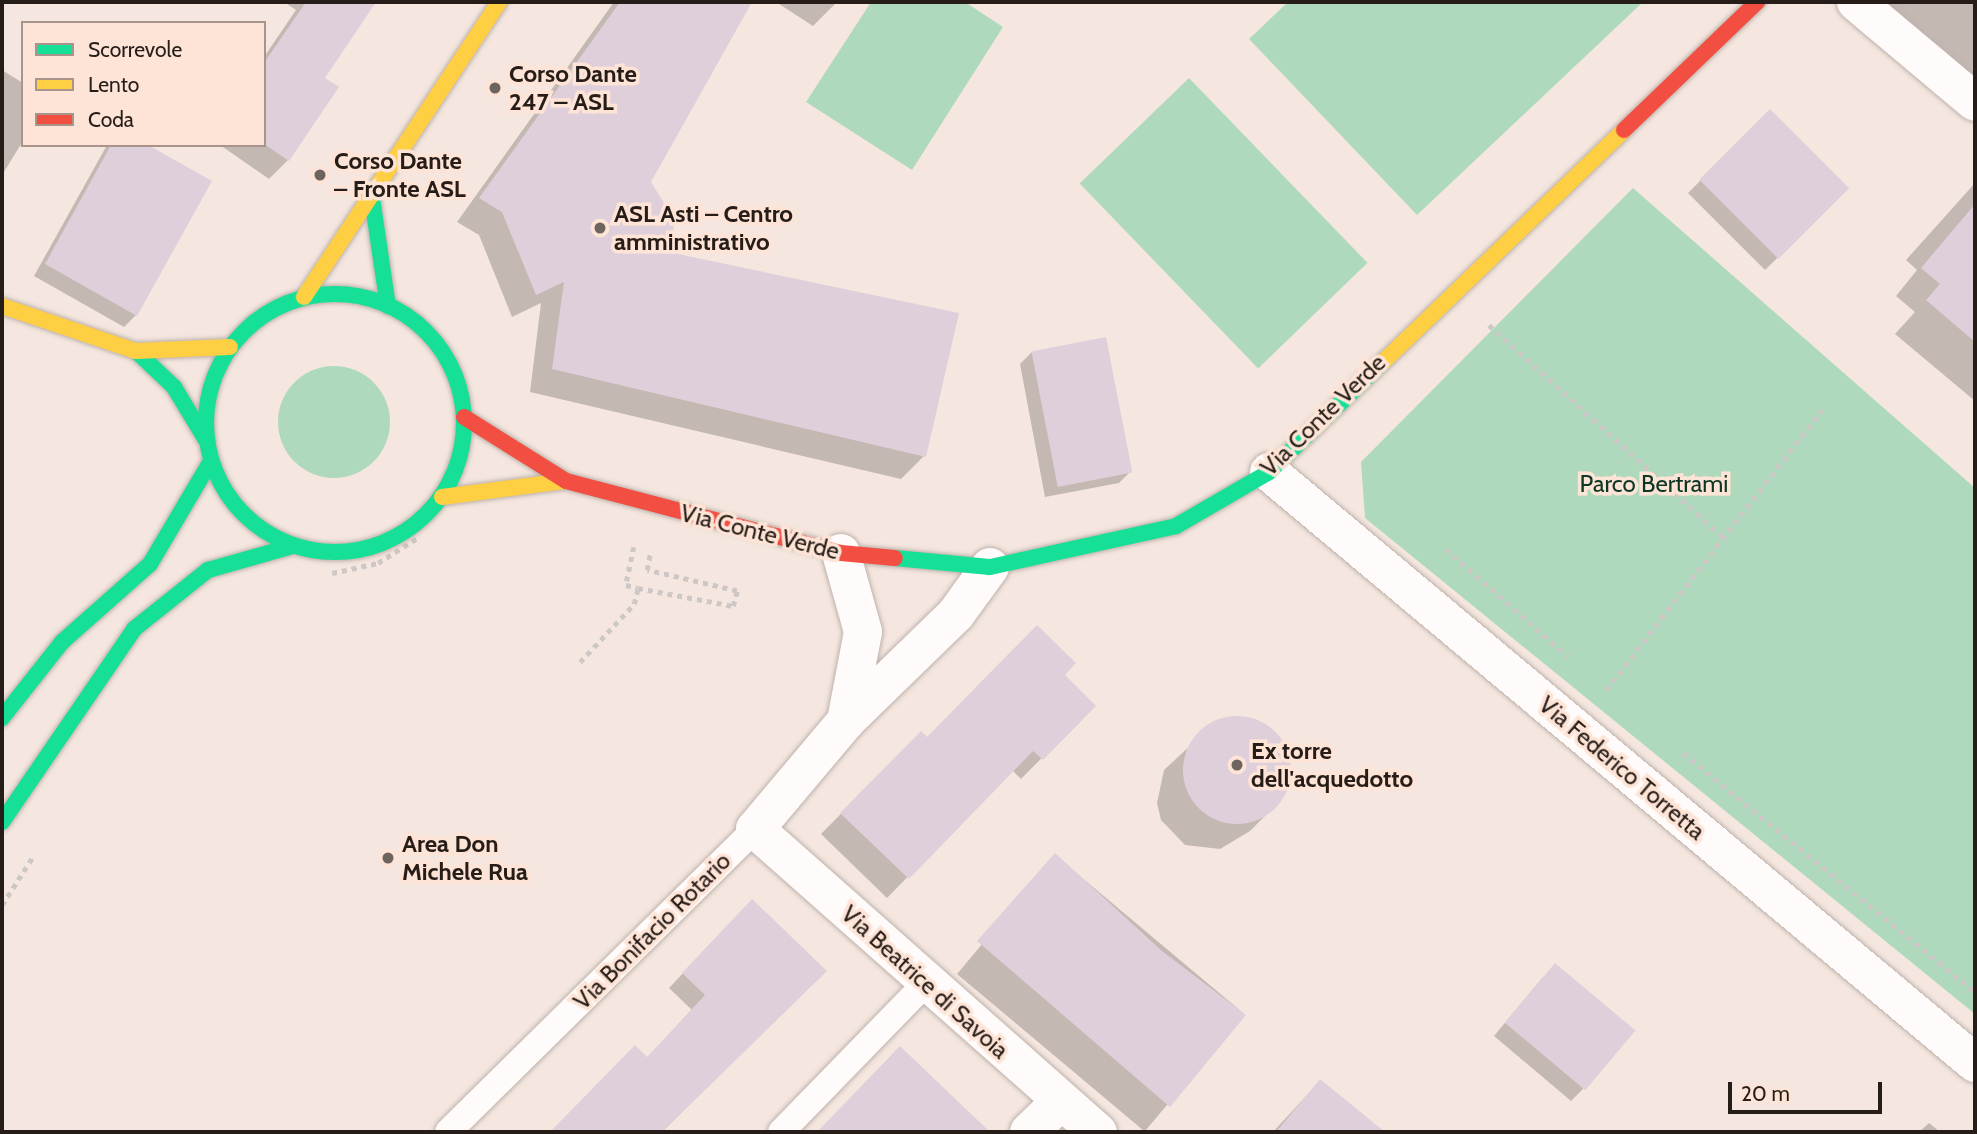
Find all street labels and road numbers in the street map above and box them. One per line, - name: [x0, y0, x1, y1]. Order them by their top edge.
- street label: Via Conte Verde: [1255, 348, 1391, 482]
- street label: Via Conte Verde: [678, 498, 842, 566]
- street label: Via Federico Torretta: [1533, 690, 1711, 846]
- street label: Via Bonifacio Rotario: [568, 847, 736, 1015]
- street label: Via Beatrice di Savoia: [835, 899, 1015, 1065]

